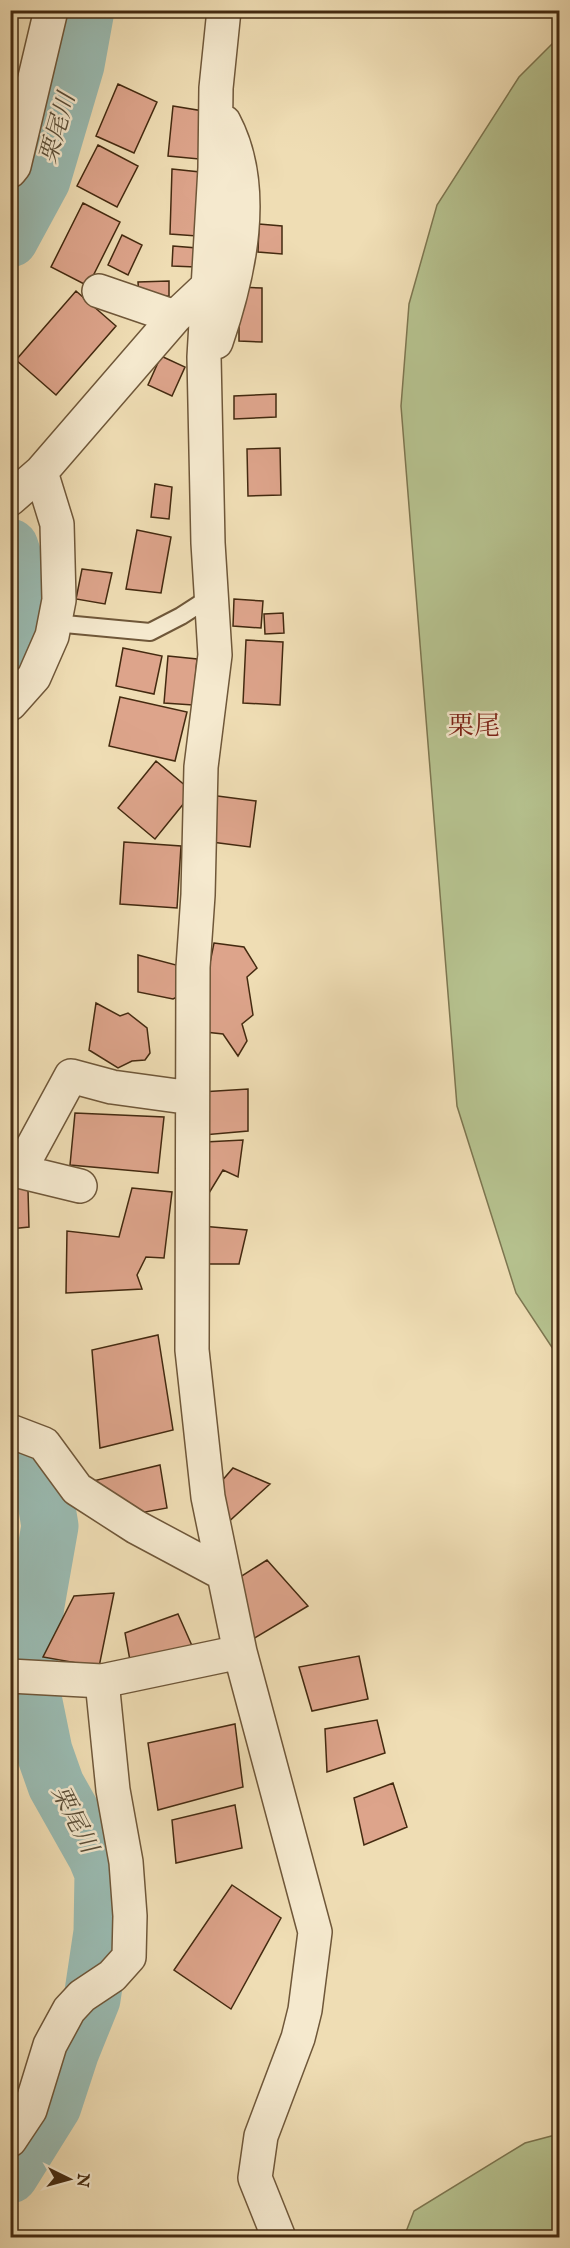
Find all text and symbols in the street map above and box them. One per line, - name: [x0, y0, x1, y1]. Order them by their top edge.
- water label: 栗尾川: [34, 87, 84, 167]
- district label: 栗尾: [448, 710, 500, 743]
- water label: 栗尾川: [44, 1781, 105, 1861]
- north arrow: [39, 2149, 99, 2209]
- text: N: [71, 2171, 93, 2188]

